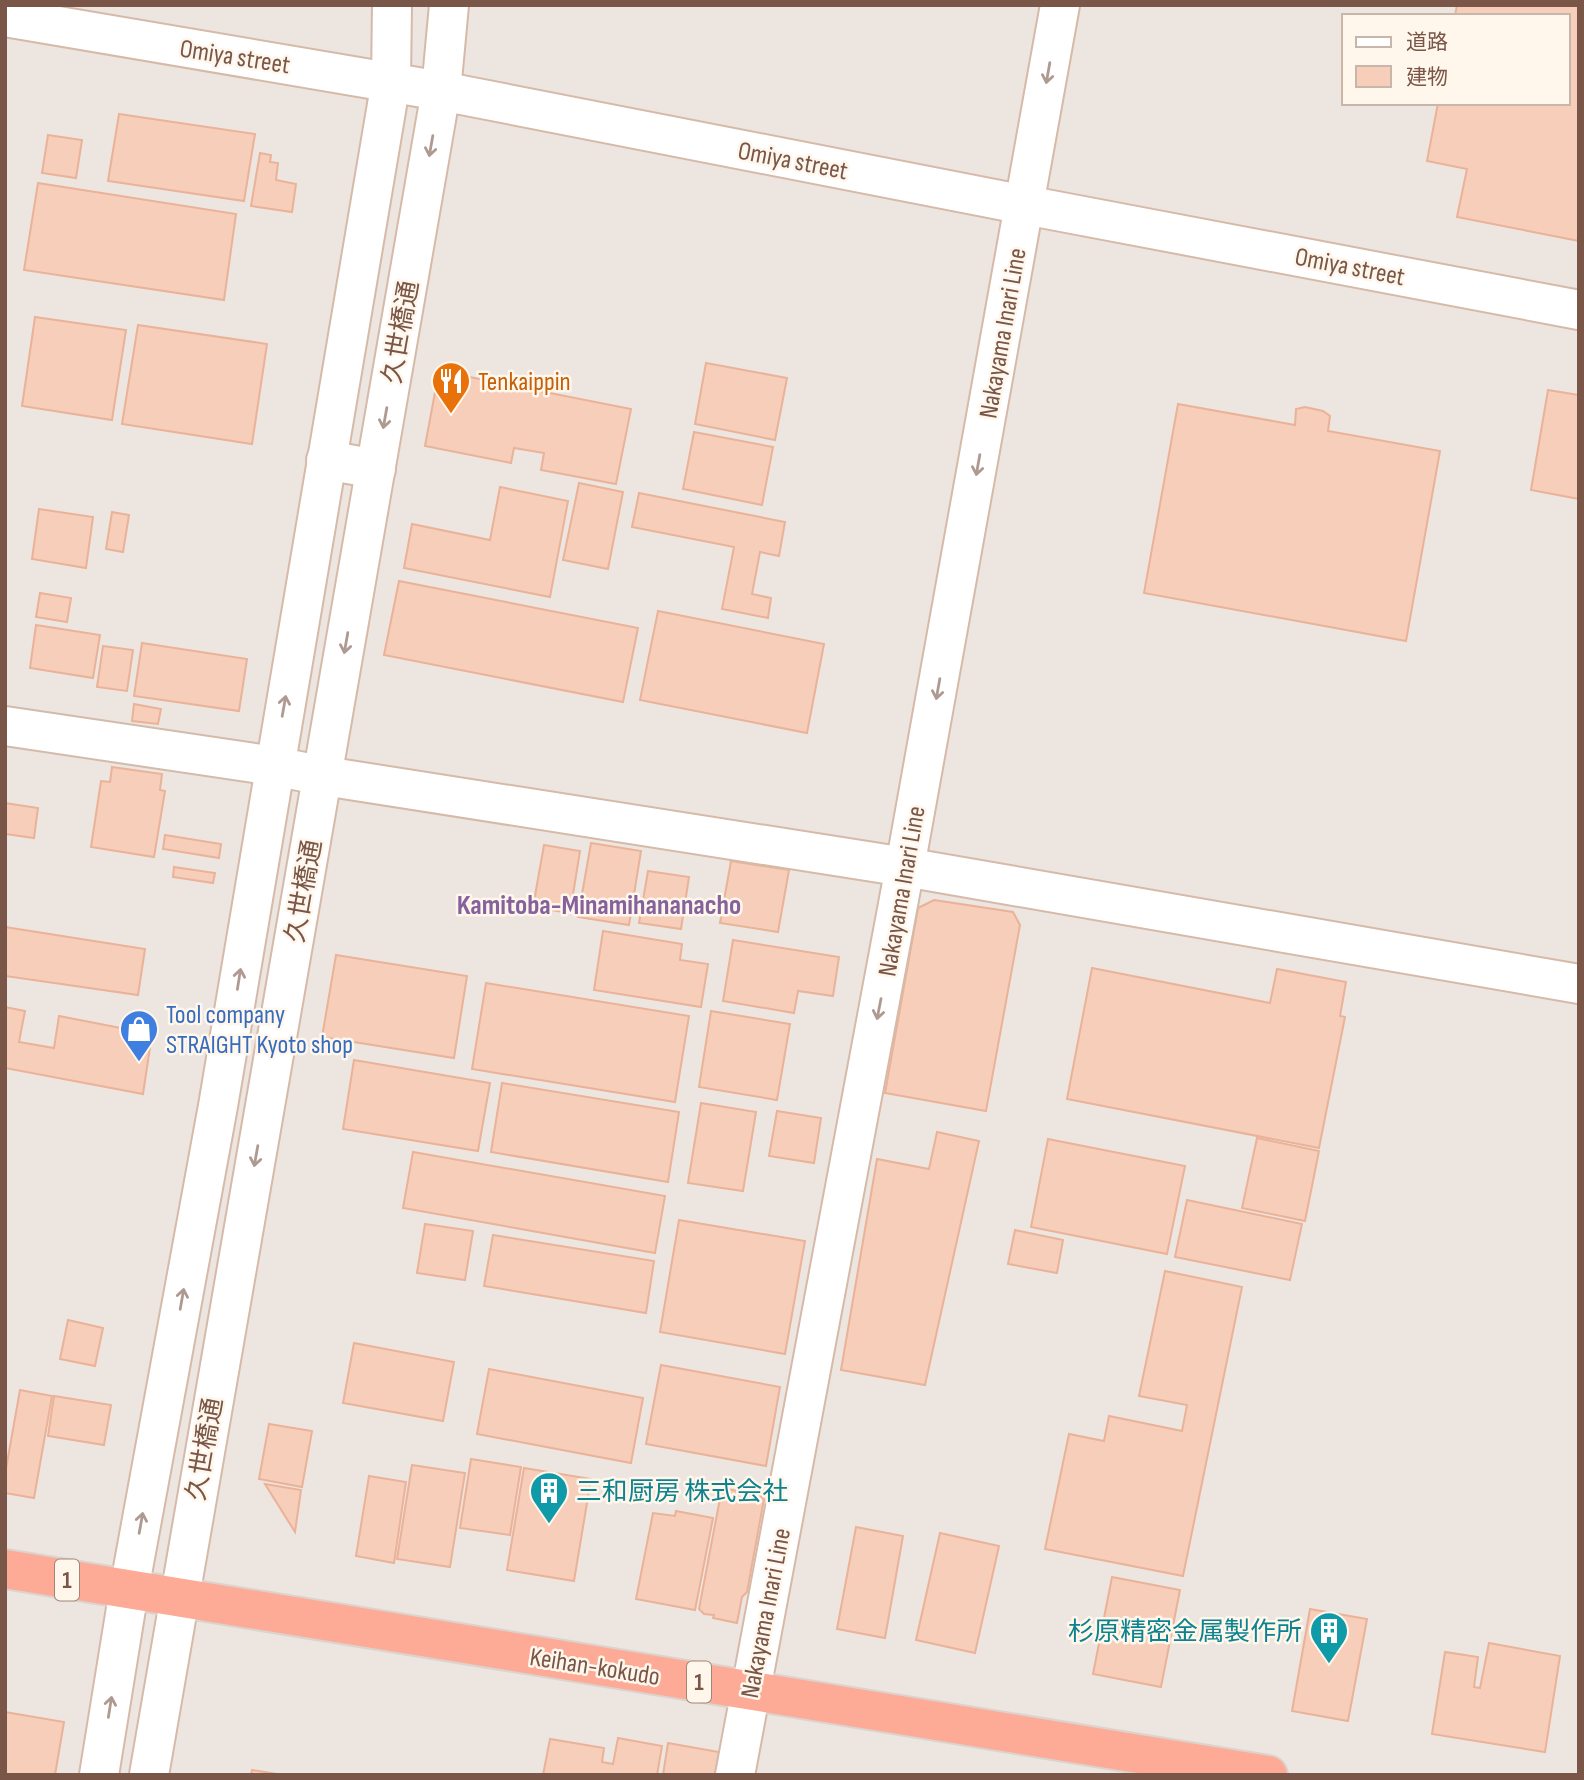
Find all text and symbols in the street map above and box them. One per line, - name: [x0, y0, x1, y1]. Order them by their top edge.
- legend: [1342, 14, 1570, 105]
- text: 道路: [1406, 30, 1448, 55]
- street label: Omiya street: [177, 33, 292, 81]
- one-way arrow: [1041, 61, 1054, 83]
- text: 建物: [1406, 65, 1448, 90]
- one-way arrow: [424, 134, 437, 157]
- street label: Omiya street: [735, 136, 850, 187]
- street label: Omiya street: [1292, 242, 1407, 293]
- street label: Nakayama Inari Line: [973, 246, 1034, 421]
- street label: 久世橋通: [377, 278, 426, 386]
- restaurant icon: Tenkaippin: [430, 360, 472, 415]
- place label: Tenkaippin: [478, 367, 571, 398]
- one-way arrow: [378, 406, 391, 429]
- one-way arrow: [971, 453, 984, 476]
- one-way arrow: [339, 631, 353, 654]
- one-way arrow: [930, 677, 944, 700]
- one-way arrow: [278, 695, 291, 718]
- street label: Nakayama Inari Line: [872, 804, 933, 979]
- street label: 久世橋通: [280, 837, 329, 945]
- district label: Kamitoba-Minamihananacho: [457, 889, 741, 922]
- one-way arrow: [233, 968, 246, 991]
- one-way arrow: [871, 997, 885, 1020]
- place label: Tool company STRAIGHT Kyoto shop: [166, 1000, 353, 1061]
- shop icon: Tool company STRAIGHT Kyoto shop: [118, 1008, 160, 1063]
- one-way arrow: [249, 1144, 262, 1167]
- one-way arrow: [176, 1288, 189, 1311]
- street label: 久世橋通: [181, 1395, 230, 1503]
- building icon: 三和厨房 株式会社: [528, 1470, 570, 1525]
- place label: 三和厨房 株式会社: [576, 1477, 788, 1508]
- one-way arrow: [135, 1512, 149, 1535]
- street label: Nakayama Inari Line: [735, 1526, 798, 1701]
- road number: 1: [55, 1560, 79, 1600]
- building icon: 杉原精密金属製作所: [1308, 1610, 1350, 1665]
- place label: 杉原精密金属製作所: [1068, 1617, 1302, 1648]
- street label: Keihan-kokudo: [528, 1642, 662, 1693]
- road number: 1: [687, 1662, 711, 1702]
- one-way arrow: [104, 1696, 117, 1719]

